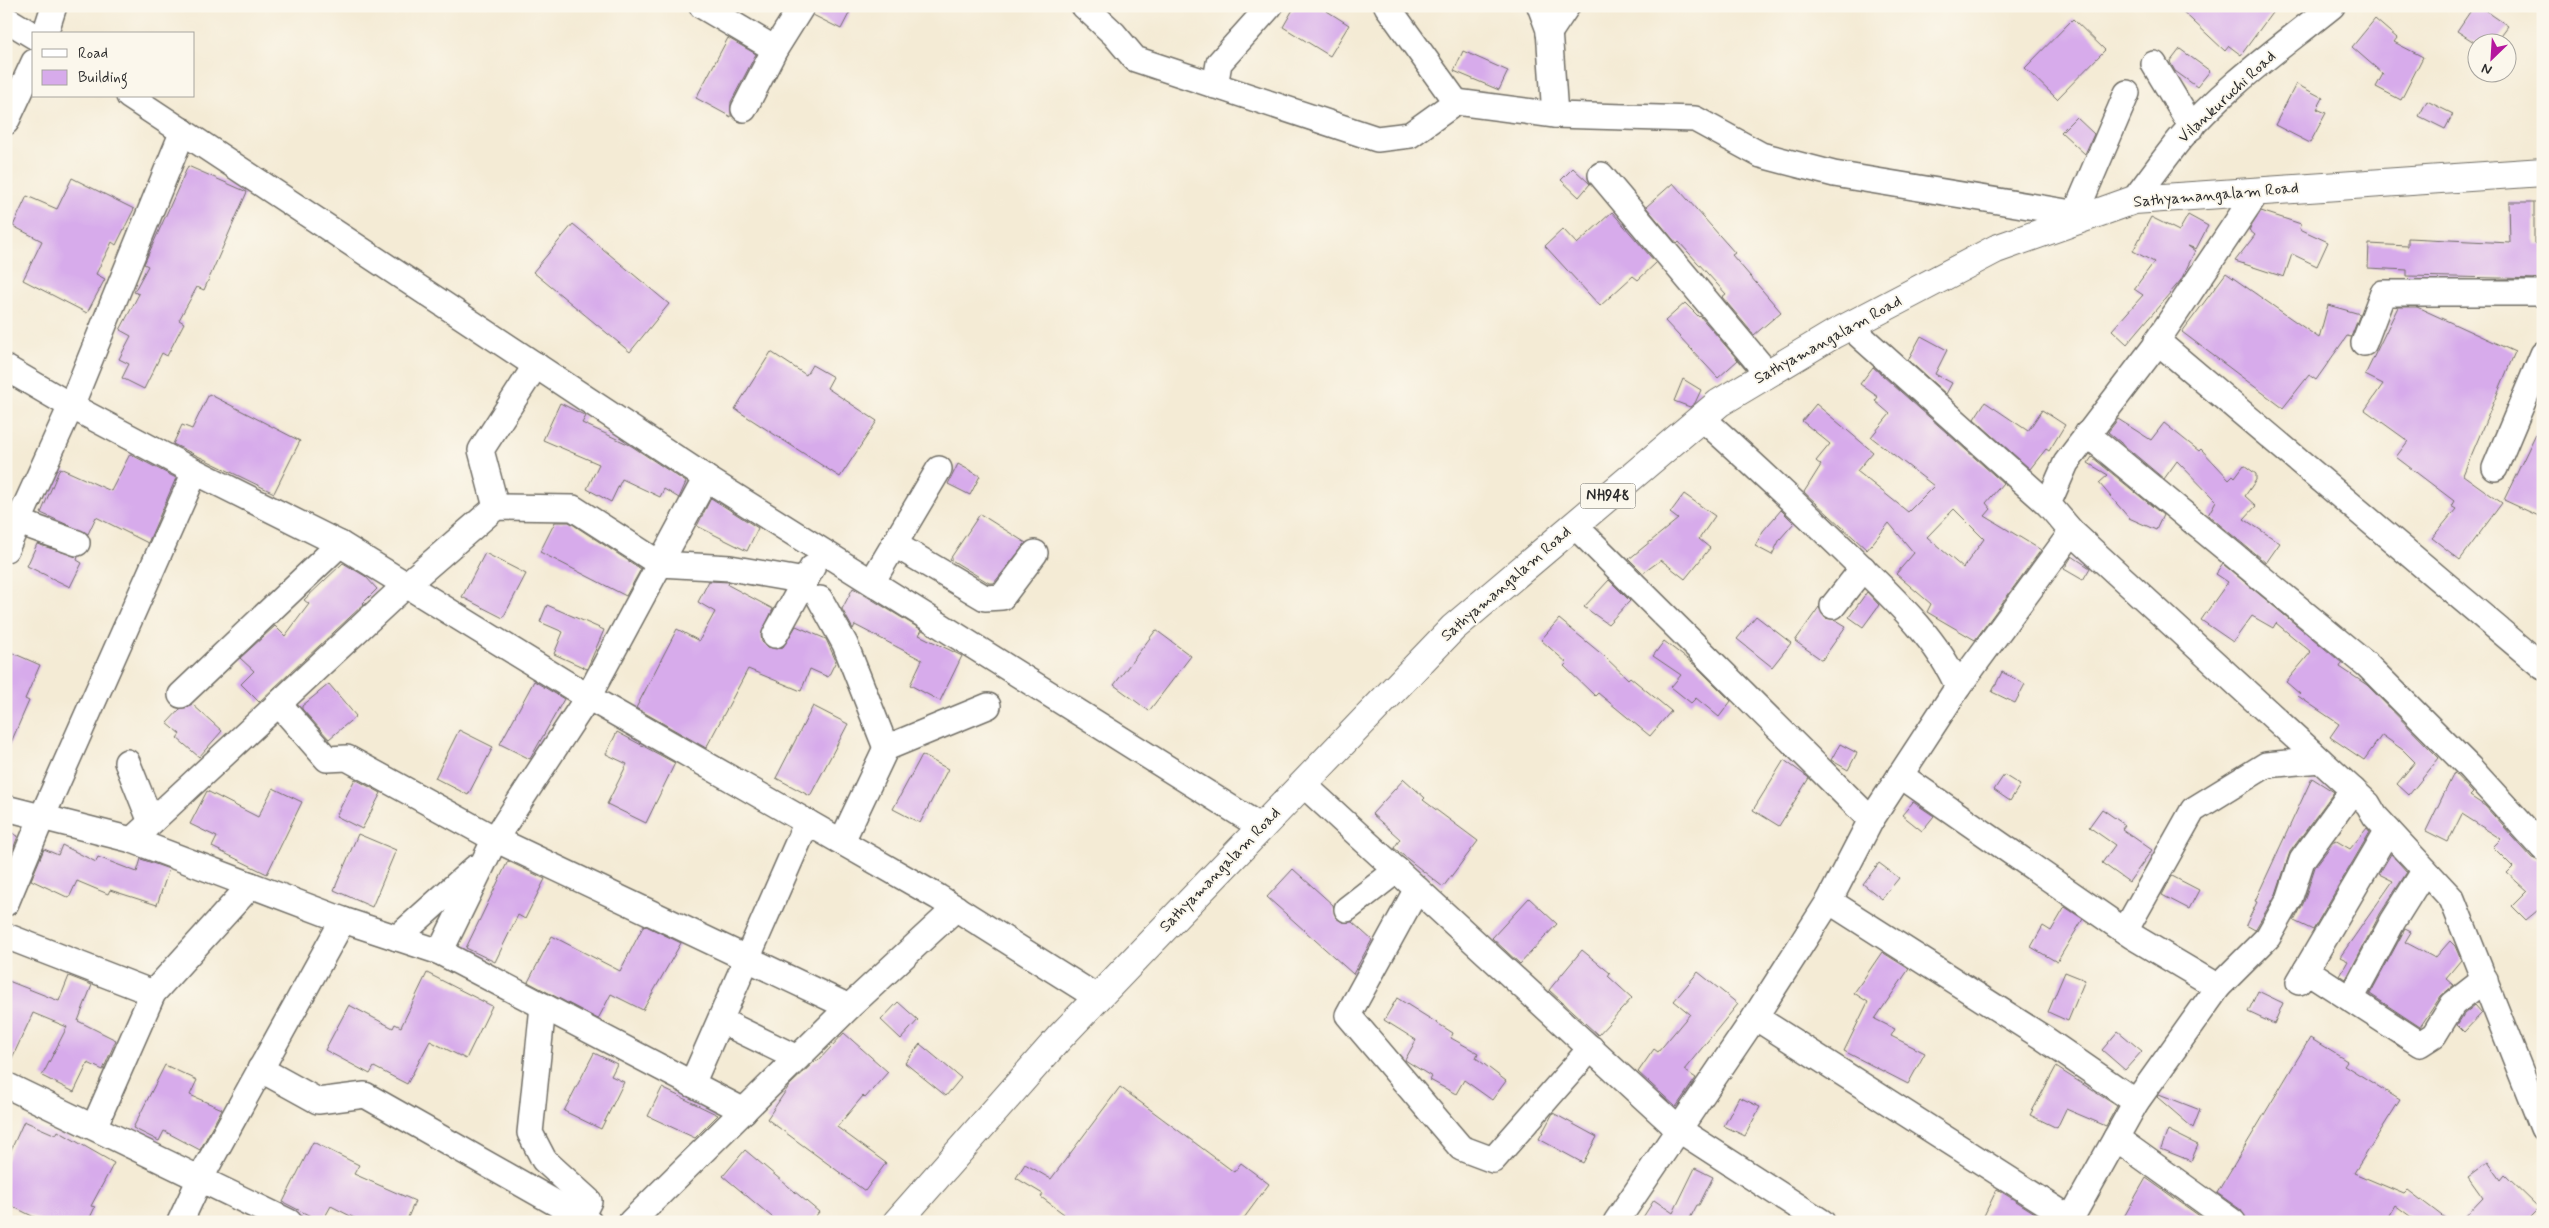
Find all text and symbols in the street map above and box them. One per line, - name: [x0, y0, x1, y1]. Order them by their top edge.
- legend: [32, 32, 195, 98]
- north arrow: [2466, 32, 2516, 82]
- text: Road: [78, 44, 108, 64]
- street label: Vilankuruchi Road: [2174, 46, 2280, 148]
- text: N: [2479, 59, 2495, 79]
- text: Building: [78, 68, 128, 89]
- street label: Sathyamangalam Road: [2133, 177, 2299, 213]
- street label: Sathyamangalam Road: [1750, 291, 1906, 389]
- road number: NH948: [1580, 484, 1636, 508]
- street label: Sathyamangalam Road: [1437, 522, 1575, 646]
- street label: Sathyamangalam Road: [1155, 803, 1285, 937]

